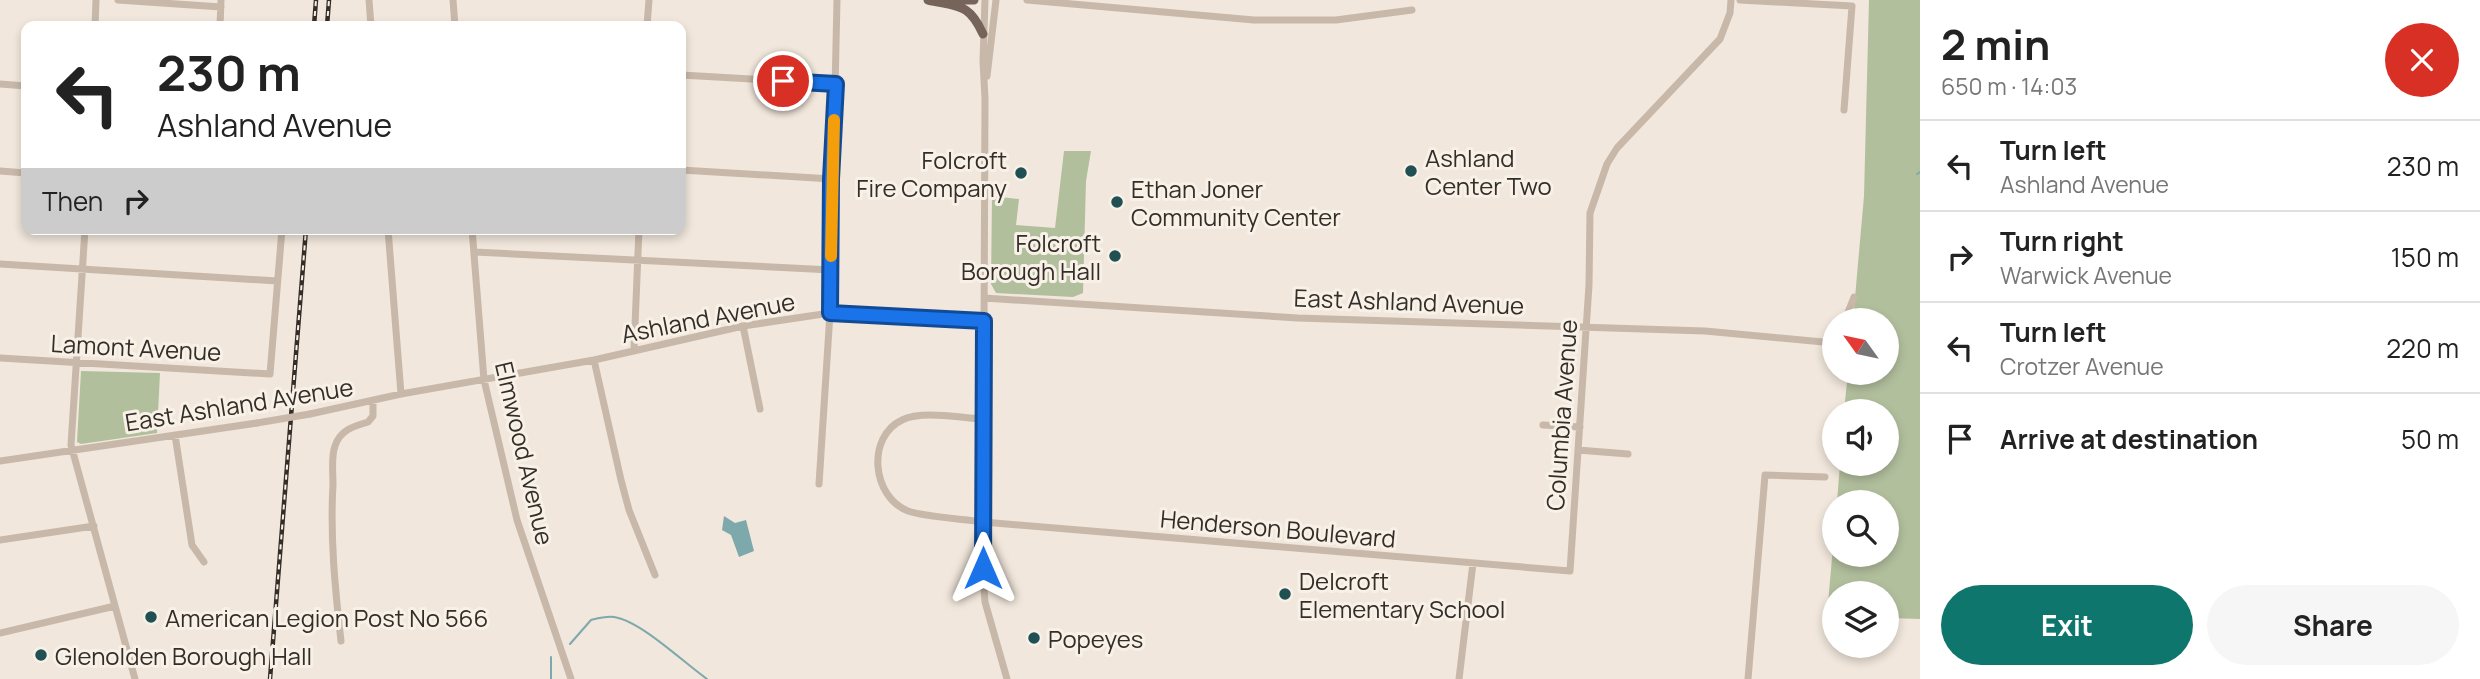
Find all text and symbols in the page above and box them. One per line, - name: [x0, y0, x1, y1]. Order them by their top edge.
- text: 2 min: [1941, 15, 2050, 73]
- button: close: [2385, 23, 2459, 97]
- text: 230 m: [157, 39, 301, 106]
- icon: left: [42, 49, 133, 140]
- pin: [753, 51, 813, 111]
- icon: arrive: [764, 62, 802, 100]
- text: 650 m · 14:03: [1941, 70, 2077, 102]
- text: Ashland Avenue: [157, 103, 392, 147]
- text: Turn left: [2000, 132, 2107, 168]
- place label: Ashland Center Two: [1425, 141, 1552, 202]
- place label: Folcroft Fire Company: [856, 143, 1007, 204]
- icon: left: [1941, 147, 1979, 185]
- text: 230 m: [2387, 148, 2459, 184]
- marker: Ashland Center Two: [1403, 163, 1419, 179]
- marker: Folcroft Fire Company: [1013, 165, 1029, 181]
- text: Ashland Avenue: [2000, 168, 2169, 200]
- place label: Ethan Joner Community Center: [1131, 172, 1341, 233]
- icon: right: [117, 182, 155, 220]
- text: Then: [42, 183, 103, 219]
- marker: Ethan Joner Community Center: [1109, 194, 1125, 210]
- text: Turn right: [2000, 223, 2124, 259]
- place label: Folcroft Borough Hall: [961, 226, 1101, 287]
- icon: right: [1941, 238, 1979, 276]
- text: 150 m: [2391, 239, 2459, 275]
- marker: Folcroft Borough Hall: [1107, 248, 1123, 264]
- text: Warwick Avenue: [2000, 259, 2172, 291]
- street label: East Ashland Avenue: [1293, 280, 1525, 322]
- street label: Ashland Avenue: [618, 284, 798, 350]
- north arrow: [1822, 308, 1899, 385]
- map controls: [1822, 308, 1899, 658]
- text: Turn left: [2000, 314, 2107, 350]
- street label: Columbia Avenue: [1538, 318, 1584, 512]
- street label: Lamont Avenue: [50, 326, 222, 368]
- icon: left: [1941, 329, 1979, 367]
- text: 220 m: [2386, 330, 2459, 366]
- text: Crotzer Avenue: [2000, 350, 2164, 382]
- street label: Elmwood Avenue: [488, 358, 562, 548]
- street label: East Ashland Avenue: [123, 370, 355, 438]
- button: sound: [1822, 399, 1899, 476]
- icon: arrive: [1941, 420, 1979, 458]
- text: Arrive at destination: [2000, 421, 2258, 457]
- text: 50 m: [2401, 421, 2459, 457]
- button: search: [1822, 490, 1899, 567]
- street label: Henderson Boulevard: [1159, 501, 1397, 555]
- position arrow: [946, 531, 1020, 605]
- place label: Delcroft Elementary School: [1299, 564, 1505, 625]
- button: layers: [1822, 581, 1899, 658]
- button: Exit: [1941, 585, 2193, 665]
- button: Share: [2207, 585, 2459, 665]
- marker: Delcroft Elementary School: [1277, 586, 1293, 602]
- place label: American Legion Post No 566: [165, 601, 488, 634]
- marker: American Legion Post No 566: [143, 609, 159, 625]
- place label: Popeyes: [1048, 622, 1143, 655]
- marker: Popeyes: [1026, 630, 1042, 646]
- place label: Glenolden Borough Hall: [55, 639, 312, 672]
- marker: Glenolden Borough Hall: [33, 647, 49, 663]

